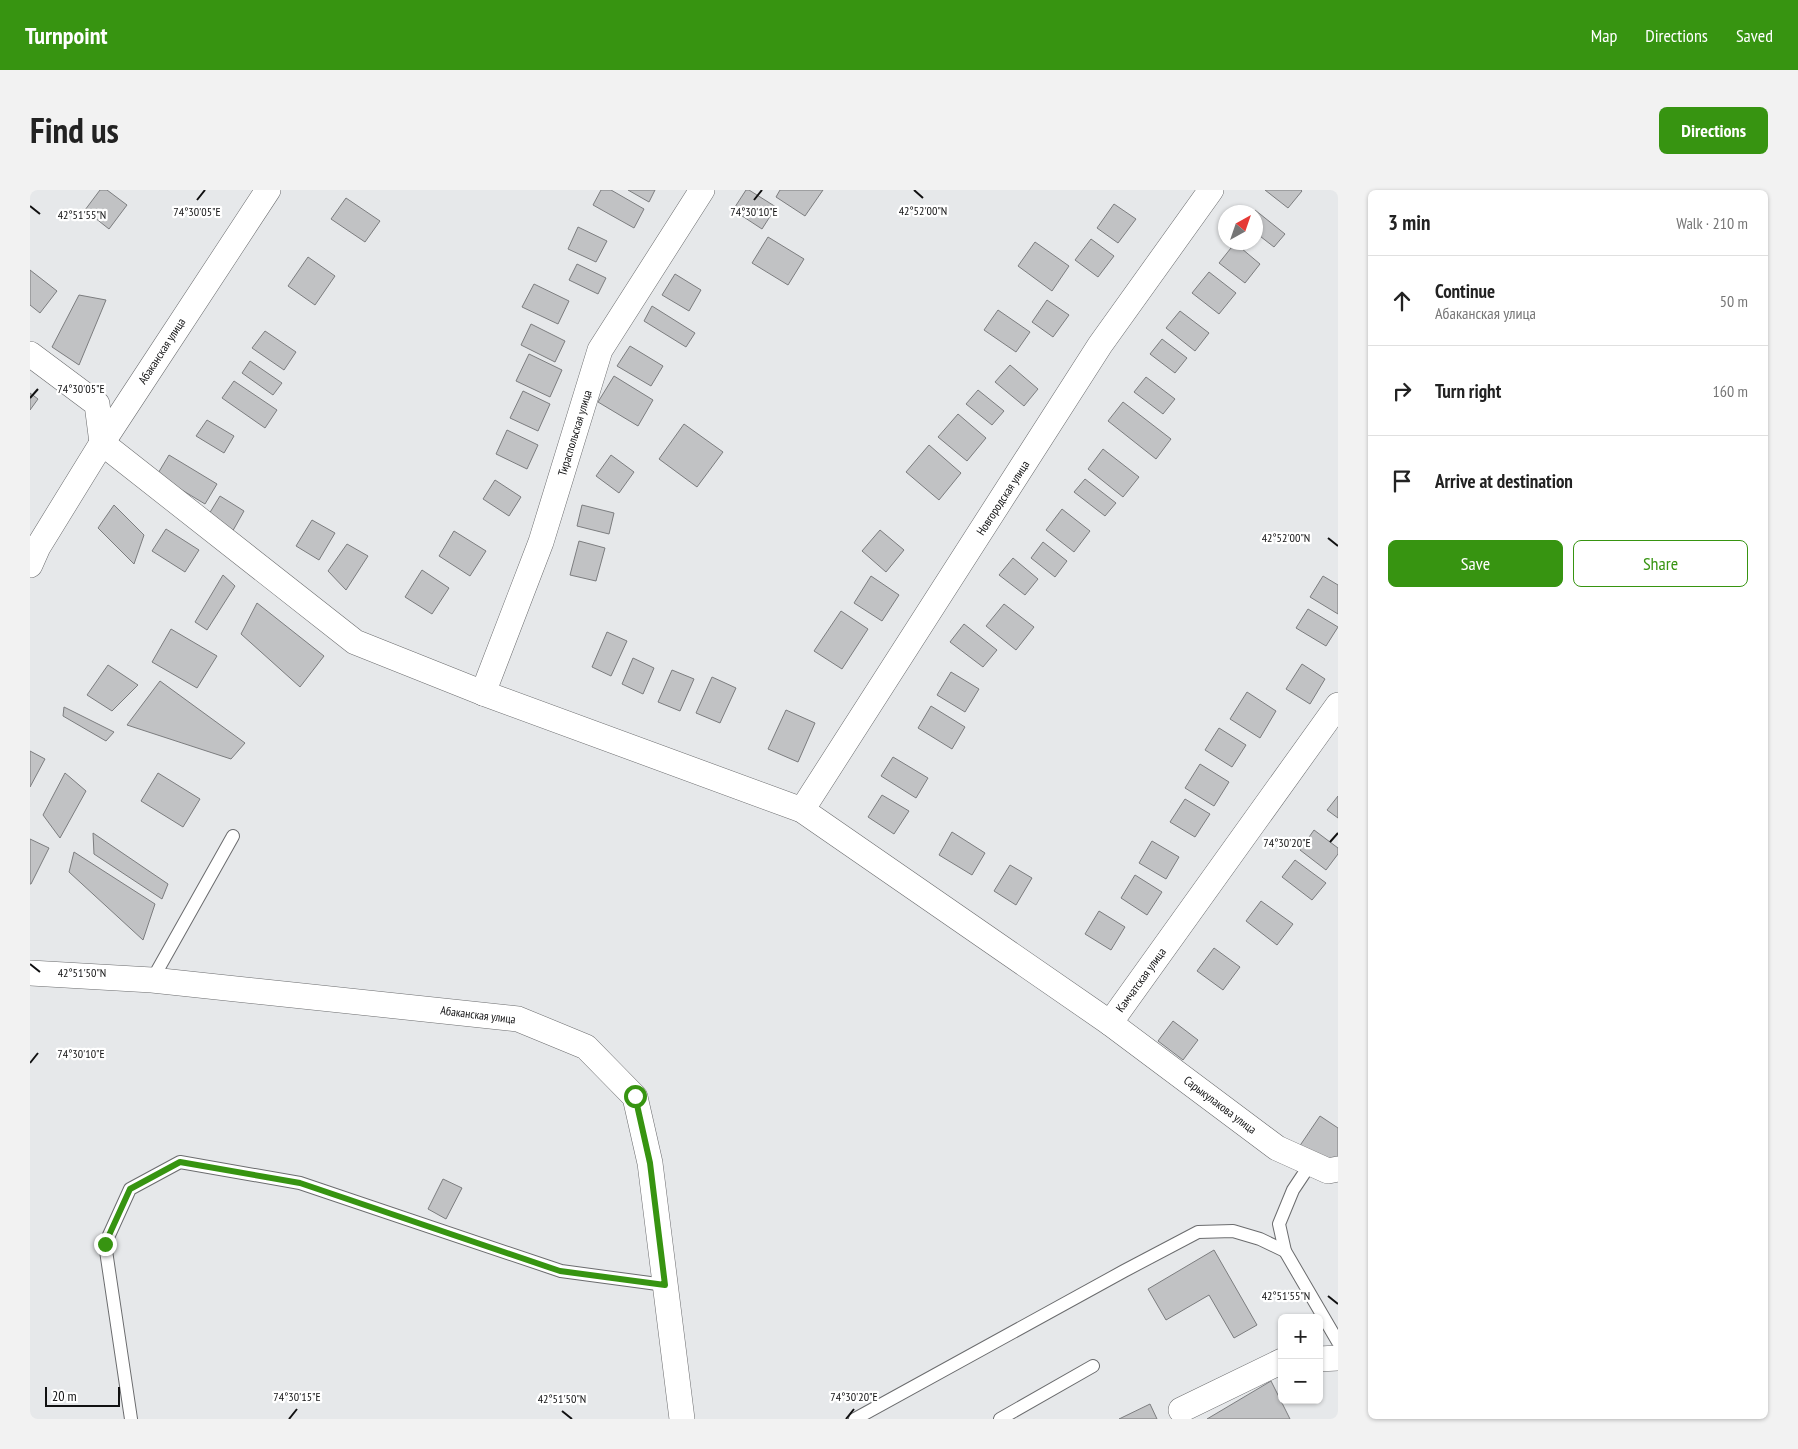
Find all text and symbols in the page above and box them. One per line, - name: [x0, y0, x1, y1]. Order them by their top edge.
- text: Turnpoint: [25, 20, 107, 51]
- text: Map: [1591, 24, 1617, 47]
- text: Directions: [1645, 24, 1708, 47]
- text: Saved: [1736, 24, 1773, 47]
- text: Find us: [30, 107, 119, 153]
- button: Directions: [1659, 107, 1768, 154]
- text: 42°52'00"N: [899, 203, 947, 218]
- text: 74°30'05"E: [173, 204, 221, 219]
- text: 74°30'10"E: [730, 204, 778, 219]
- north arrow: [1218, 205, 1263, 250]
- text: 42°51'55"N: [58, 207, 106, 222]
- text: 3 min: [1388, 209, 1430, 236]
- text: Walk · 210 m: [1676, 213, 1748, 233]
- text: Continue: [1435, 279, 1495, 303]
- icon: ahead: [1388, 287, 1416, 315]
- text: 50 m: [1720, 291, 1748, 311]
- text: Абаканская улица: [1435, 303, 1536, 323]
- street label: Абаканская улица: [135, 315, 189, 387]
- icon: right: [1388, 377, 1416, 405]
- text: Turn right: [1435, 379, 1501, 403]
- text: 74°30'05"E: [57, 381, 105, 396]
- text: 160 m: [1713, 381, 1748, 401]
- street label: Тираспольская улица: [554, 388, 595, 478]
- street label: Новгородская улица: [973, 457, 1032, 538]
- icon: arrive: [1388, 467, 1416, 495]
- text: Arrive at destination: [1435, 469, 1573, 493]
- text: 42°52'00"N: [1262, 530, 1310, 545]
- button: Save: [1388, 540, 1563, 587]
- button: Share: [1573, 540, 1748, 587]
- text: 74°30'20"E: [1263, 835, 1311, 850]
- street label: Камчатская улица: [1112, 945, 1169, 1015]
- text: 42°51'50"N: [58, 965, 106, 980]
- street label: Абаканская улица: [440, 1002, 517, 1027]
- text: 74°30'10"E: [57, 1046, 105, 1061]
- street label: Сарыкулакова улица: [1181, 1072, 1260, 1137]
- route start: [624, 1085, 647, 1108]
- route end: [94, 1233, 117, 1256]
- text: 42°51'55"N: [1262, 1288, 1310, 1303]
- map controls: [1278, 1314, 1323, 1404]
- button: +: [1278, 1314, 1323, 1359]
- button: −: [1278, 1359, 1323, 1404]
- scale bar: [45, 1384, 120, 1407]
- text: 20 m: [52, 1387, 77, 1405]
- text: 74°30'15"E: [273, 1389, 321, 1404]
- text: 74°30'20"E: [830, 1389, 878, 1404]
- text: 42°51'50"N: [538, 1391, 586, 1406]

